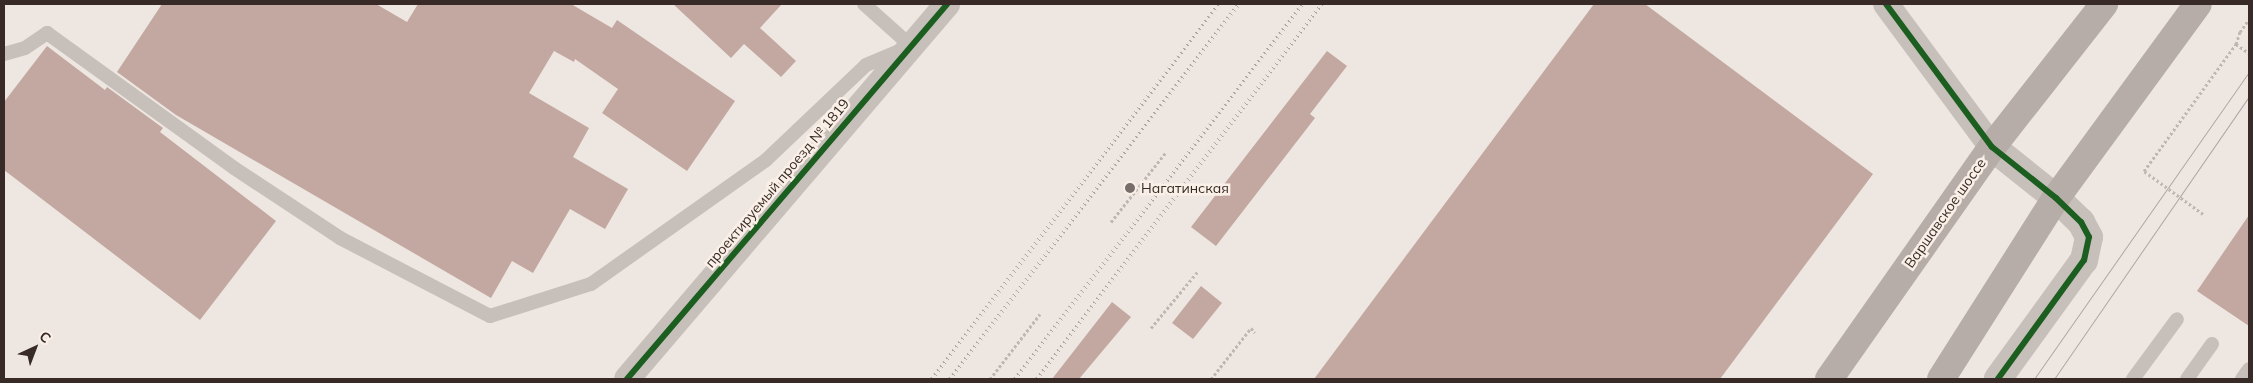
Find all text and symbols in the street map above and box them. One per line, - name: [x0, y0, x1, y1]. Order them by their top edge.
- street label: проектируемый проезд № 1819: [701, 95, 853, 271]
- street label: Варшавское шоссе: [1901, 155, 1989, 271]
- place label: Нагатинская: [1141, 180, 1229, 196]
- marker: Нагатинская: [1123, 181, 1137, 195]
- north arrow: [10, 323, 60, 373]
- text: С: [36, 327, 55, 347]

